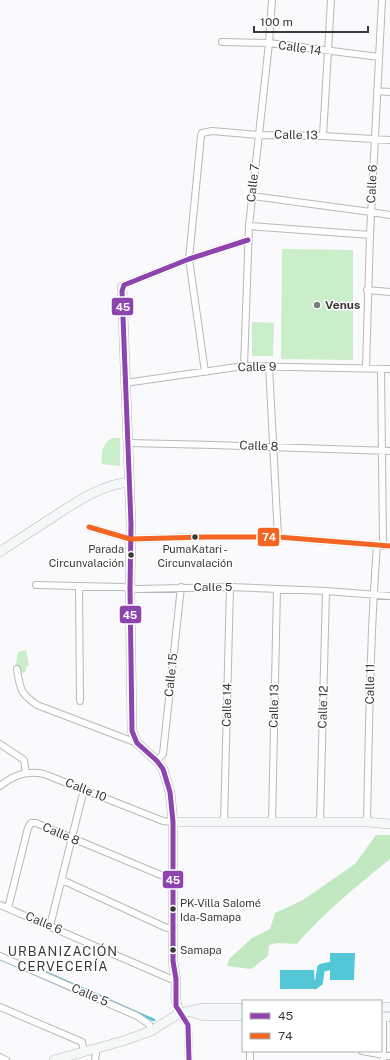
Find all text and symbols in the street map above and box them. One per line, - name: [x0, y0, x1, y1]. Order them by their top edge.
- scale bar: [254, 8, 368, 34]
- text: 100 m: [260, 15, 293, 29]
- street label: Calle 14: [277, 38, 323, 58]
- street label: Calle 13: [274, 128, 318, 142]
- street label: Calle 7: [244, 163, 262, 203]
- street label: Calle 6: [364, 164, 380, 204]
- line badge: 45: [111, 297, 134, 316]
- place label: Venus: [325, 298, 360, 312]
- marker: Venus: [312, 300, 322, 310]
- text: 45: [116, 301, 130, 313]
- street label: Calle 9: [238, 360, 276, 374]
- street label: Calle 8: [239, 438, 279, 454]
- line badge: 74: [257, 527, 280, 547]
- text: 74: [262, 531, 276, 543]
- marker: PumaKatari - Circunvalación: [190, 532, 200, 542]
- place label: Parada Circunvalación: [49, 543, 124, 569]
- place label: PumaKatari - Circunvalación: [157, 543, 233, 569]
- marker: Parada Circunvalación: [126, 550, 136, 560]
- street label: Calle 5: [194, 580, 233, 594]
- line badge: 45: [119, 605, 142, 624]
- text: 45: [123, 609, 137, 621]
- street label: Calle 15: [162, 652, 180, 698]
- street label: Calle 11: [363, 663, 377, 705]
- street label: Calle 14: [220, 683, 234, 727]
- street label: Calle 13: [267, 684, 281, 728]
- street label: Calle 12: [315, 685, 331, 729]
- street label: Calle 10: [63, 775, 109, 805]
- street label: Calle 8: [40, 820, 82, 848]
- line badge: 45: [162, 870, 184, 889]
- text: 45: [166, 874, 180, 886]
- place label: PK-Villa Salomé Ida-Samapa: [180, 897, 261, 923]
- marker: PK-Villa Salomé Ida-Samapa: [168, 904, 178, 914]
- street label: Calle 6: [23, 909, 65, 937]
- district label: URBANIZACIÓN CERVECERÍA: [8, 943, 118, 974]
- place label: Samapa: [180, 944, 222, 956]
- marker: Samapa: [168, 945, 178, 955]
- street label: Calle 5: [69, 981, 111, 1009]
- legend: [242, 1000, 382, 1052]
- text: 45: [278, 1009, 293, 1023]
- text: 74: [278, 1029, 293, 1043]

